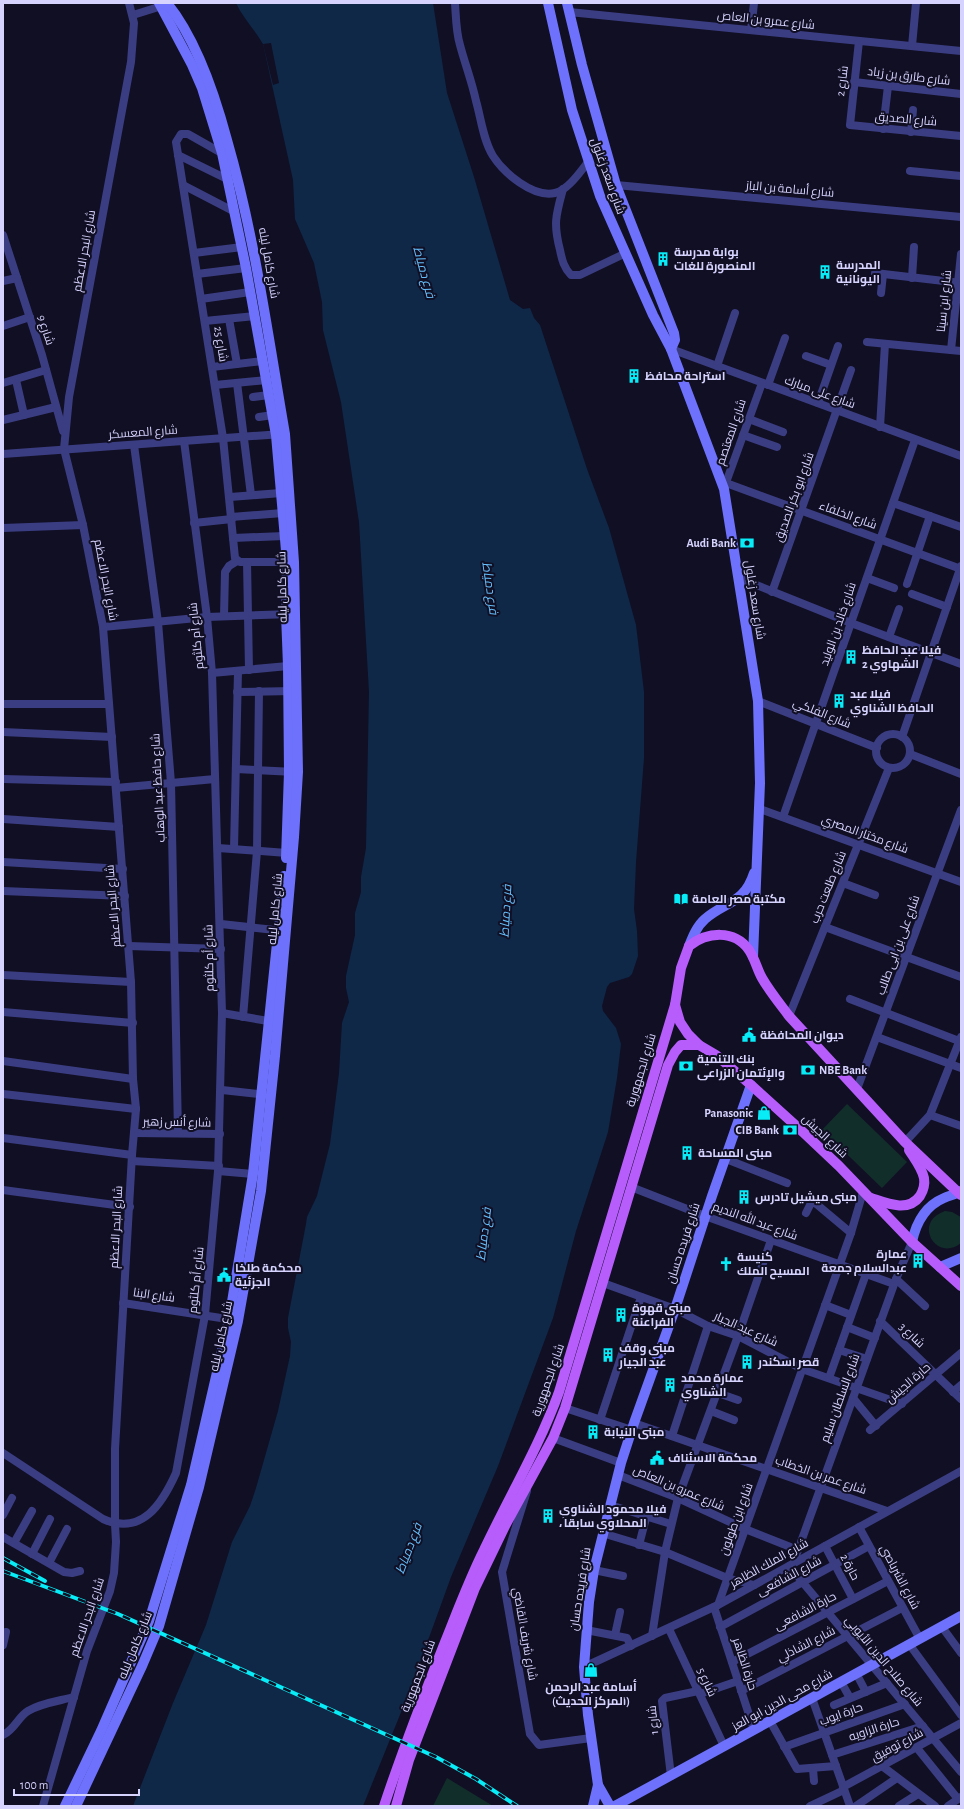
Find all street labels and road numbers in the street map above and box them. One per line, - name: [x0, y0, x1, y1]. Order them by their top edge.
- street label: شارع عمرو بن العاص: [716, 9, 815, 33]
- street label: شارع 2: [834, 65, 852, 97]
- street label: شارع طارق بن زياد: [867, 65, 951, 89]
- street label: شارع الصديق: [874, 110, 938, 130]
- street label: شارع سعد زغلول: [587, 136, 627, 216]
- street label: شارع أسامة بن الباز: [744, 177, 835, 201]
- street label: شارع البحر الاعظم: [71, 209, 99, 293]
- street label: شارع كامل ليله: [255, 227, 281, 300]
- street label: شارع ابن سينا: [935, 269, 955, 333]
- street label: شارع 9: [34, 313, 56, 347]
- street label: شارع 25: [210, 325, 230, 363]
- street label: شارع على مبارك: [782, 374, 857, 412]
- street label: شارع المعتصم: [714, 397, 750, 467]
- street label: شارع المعسكر: [107, 424, 178, 442]
- street label: شارع ابو بكر الصديق: [772, 451, 818, 544]
- street label: شارع الخلفاء: [817, 499, 878, 533]
- street label: شارع البحر الاعظم: [90, 538, 120, 622]
- street label: شارع كامل ليله: [275, 551, 291, 623]
- street label: شارع سعد زغلول: [741, 560, 767, 641]
- street label: شارع خالد بن الوليد: [818, 581, 860, 668]
- street label: شارع أم كلثوم: [185, 602, 207, 670]
- street label: شارع الفلكي: [790, 696, 853, 734]
- street label: شارع حافظ عبد الوهاب: [149, 733, 169, 843]
- street label: شارع مختار المصري: [819, 813, 910, 859]
- street label: شارع طلعت حرب: [808, 849, 850, 926]
- street label: شارع البحر الاعظم: [103, 864, 125, 948]
- street label: شارع كامل ليله: [266, 873, 286, 945]
- street label: شارع على بن ابى طالب: [874, 894, 924, 997]
- street label: شارع أم كلثوم: [200, 924, 218, 992]
- street label: شارع الجمهورية: [624, 1032, 660, 1109]
- street label: شارع الجيش: [799, 1112, 850, 1162]
- street label: شارع أنس زهير: [142, 1113, 211, 1131]
- street label: شارع البحر الاعظم: [108, 1185, 126, 1269]
- street label: شارع عبد الله النديم: [710, 1198, 800, 1244]
- street label: شارع فريده حسان: [664, 1201, 704, 1286]
- street label: شارع أم كلثوم: [185, 1246, 207, 1314]
- street label: شارع البنا: [132, 1286, 176, 1306]
- street label: شارع كامل ليله: [208, 1300, 236, 1373]
- street label: شارع عبد الجبار: [711, 1309, 780, 1350]
- street label: شارع 3: [896, 1320, 927, 1351]
- street label: شارع الجمهورية: [530, 1342, 568, 1419]
- street label: شارع السلطان سليم: [818, 1352, 863, 1445]
- street label: حارة الجيش: [883, 1361, 933, 1406]
- street label: شارع عمر بن الخطاب: [773, 1454, 868, 1498]
- street label: شارع عمرو بن العاص: [631, 1463, 727, 1515]
- street label: شارع ابن طولون: [717, 1481, 757, 1557]
- street label: شارع الملك الظاهر: [727, 1536, 811, 1592]
- street label: شارع الشرباصي: [874, 1543, 922, 1613]
- street label: شارع فريده حسان: [567, 1546, 594, 1632]
- street label: حارة 2: [837, 1552, 862, 1583]
- street label: شارع الشافعى: [755, 1554, 824, 1600]
- street label: شارع البحر الاعظم: [68, 1576, 108, 1659]
- street label: شارع شريف القاضي: [507, 1587, 539, 1682]
- street label: حارة الشافعى: [772, 1590, 838, 1633]
- street label: شارع كامل ليله: [116, 1609, 156, 1681]
- street label: شارع صلاح الدين الأيوبي: [840, 1614, 925, 1711]
- street label: شارع الشاذلي: [775, 1624, 839, 1667]
- street label: حارة الظاهر: [730, 1635, 759, 1692]
- street label: شارع الجمهورية: [399, 1638, 439, 1714]
- street label: شارع 5: [693, 1666, 719, 1699]
- street label: شارع محى الدين ابو العز: [729, 1667, 835, 1735]
- street label: حارة ايوب: [818, 1701, 865, 1728]
- street label: شارع 1: [646, 1705, 662, 1735]
- street label: حارة الزاويه: [847, 1715, 901, 1744]
- street label: شارع توفيق: [869, 1726, 926, 1765]

